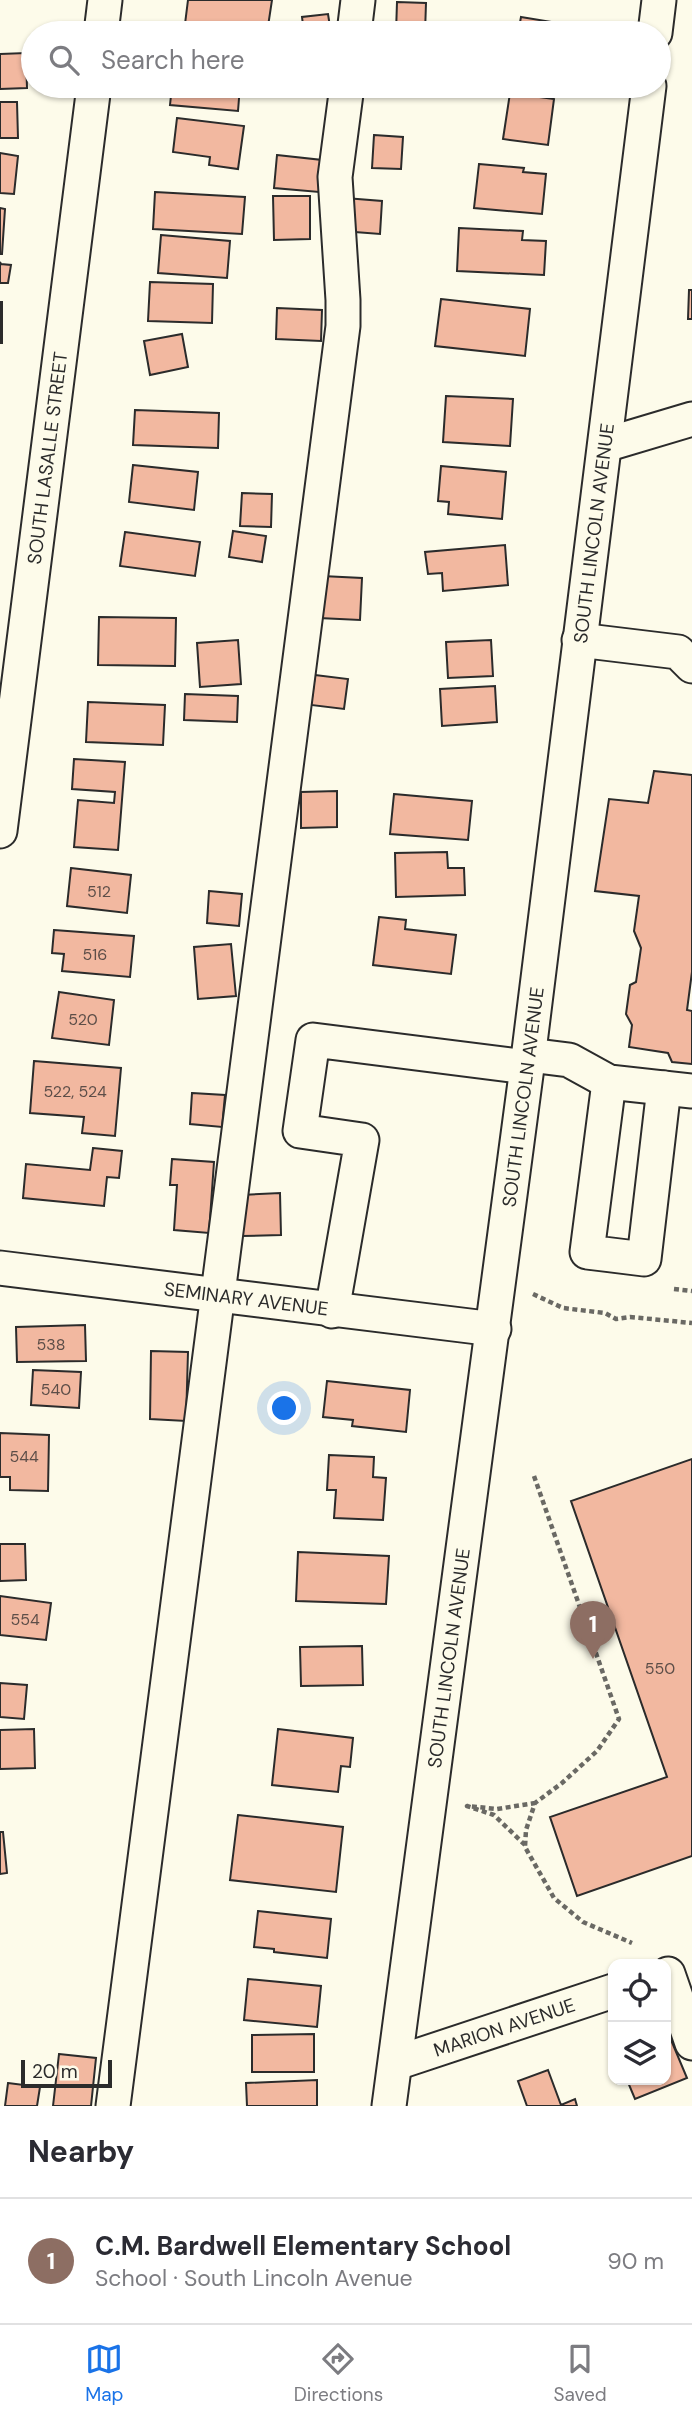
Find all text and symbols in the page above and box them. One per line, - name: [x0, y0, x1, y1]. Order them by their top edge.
- search box: [21, 21, 671, 98]
- icon: search: [45, 41, 83, 79]
- text: Search here: [101, 43, 244, 77]
- street label: SOUTH LASALLE STREET: [21, 350, 73, 566]
- street label: SOUTH LINCOLN AVENUE: [567, 422, 619, 645]
- house number: 512: [87, 881, 111, 902]
- house number: 516: [83, 944, 107, 965]
- street label: SOUTH LINCOLN AVENUE: [496, 985, 549, 1208]
- house number: 520: [68, 1009, 98, 1030]
- house number: 522, 524: [43, 1081, 107, 1102]
- street label: SEMINARY AVENUE: [163, 1276, 330, 1321]
- house number: 538: [37, 1334, 65, 1355]
- house number: 540: [41, 1379, 71, 1400]
- your location: [267, 1391, 301, 1425]
- house number: 544: [9, 1446, 39, 1467]
- street label: SOUTH LINCOLN AVENUE: [422, 1546, 475, 1769]
- pin: 1: [570, 1601, 616, 1659]
- house number: 554: [10, 1609, 40, 1630]
- house number: 550: [645, 1658, 675, 1679]
- map controls: [608, 1959, 671, 2085]
- button: locate: [608, 1959, 671, 2022]
- street label: MARION AVENUE: [430, 1992, 578, 2062]
- button: layers: [608, 2022, 671, 2085]
- scale bar: [21, 2057, 112, 2089]
- text: 20 m: [32, 2059, 78, 2084]
- text: Nearby: [28, 2132, 134, 2171]
- text: C.M. Bardwell Elementary School: [95, 2229, 511, 2263]
- text: 1: [47, 2246, 55, 2276]
- text: 90 m: [607, 2246, 664, 2276]
- text: School · South Lincoln Avenue: [95, 2263, 413, 2293]
- tab: Map: [85, 2340, 123, 2407]
- tab: Directions: [294, 2340, 383, 2407]
- tab: Saved: [554, 2340, 607, 2407]

